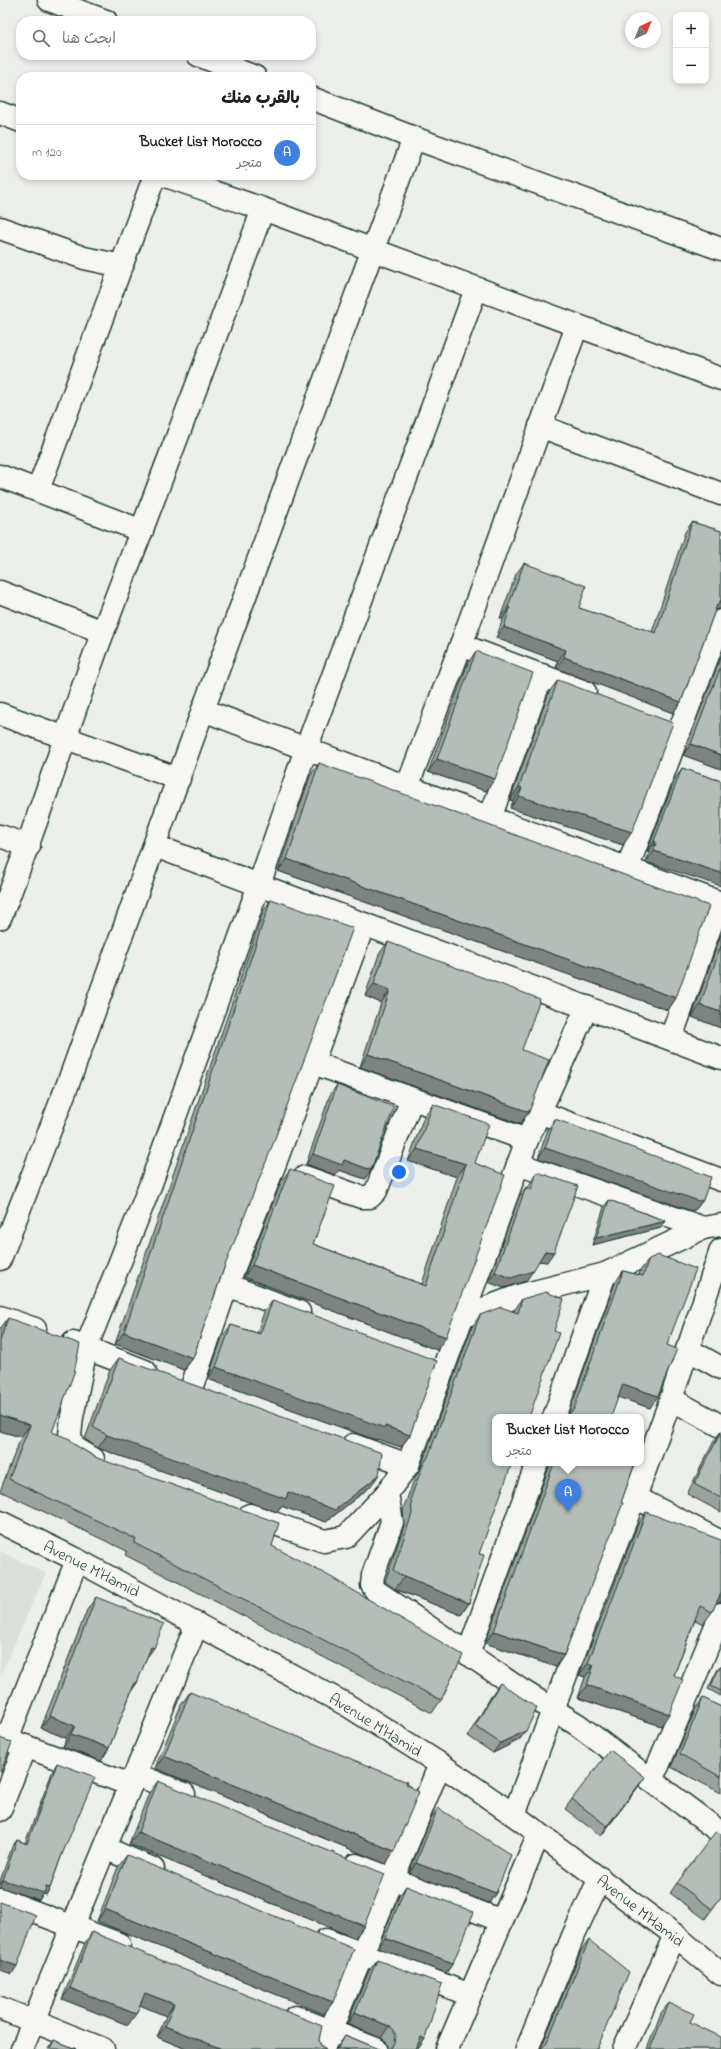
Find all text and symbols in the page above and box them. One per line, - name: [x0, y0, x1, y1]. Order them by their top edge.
- north arrow: [625, 12, 661, 48]
- map controls: [673, 12, 709, 84]
- button: +: [673, 12, 709, 48]
- search box: [16, 16, 316, 60]
- icon: search: [30, 27, 52, 49]
- text: ابحث هنا: [62, 28, 116, 50]
- button: −: [673, 48, 709, 84]
- text: بالقرب منك: [221, 86, 300, 111]
- text: Bucket List Morocco: [139, 131, 262, 153]
- text: 120 m: [32, 143, 62, 162]
- text: A: [283, 143, 291, 162]
- text: متجر: [237, 154, 262, 173]
- your location: [389, 1162, 409, 1182]
- popup: [492, 1414, 644, 1466]
- text: Bucket List Morocco: [507, 1419, 629, 1441]
- text: متجر: [507, 1442, 532, 1461]
- pin: A: [555, 1479, 581, 1512]
- street label: Avenue M'Hamid: [39, 1535, 144, 1604]
- street label: Avenue M'Hamid: [324, 1688, 426, 1764]
- street label: Avenue M'Hamid: [591, 1870, 689, 1953]

